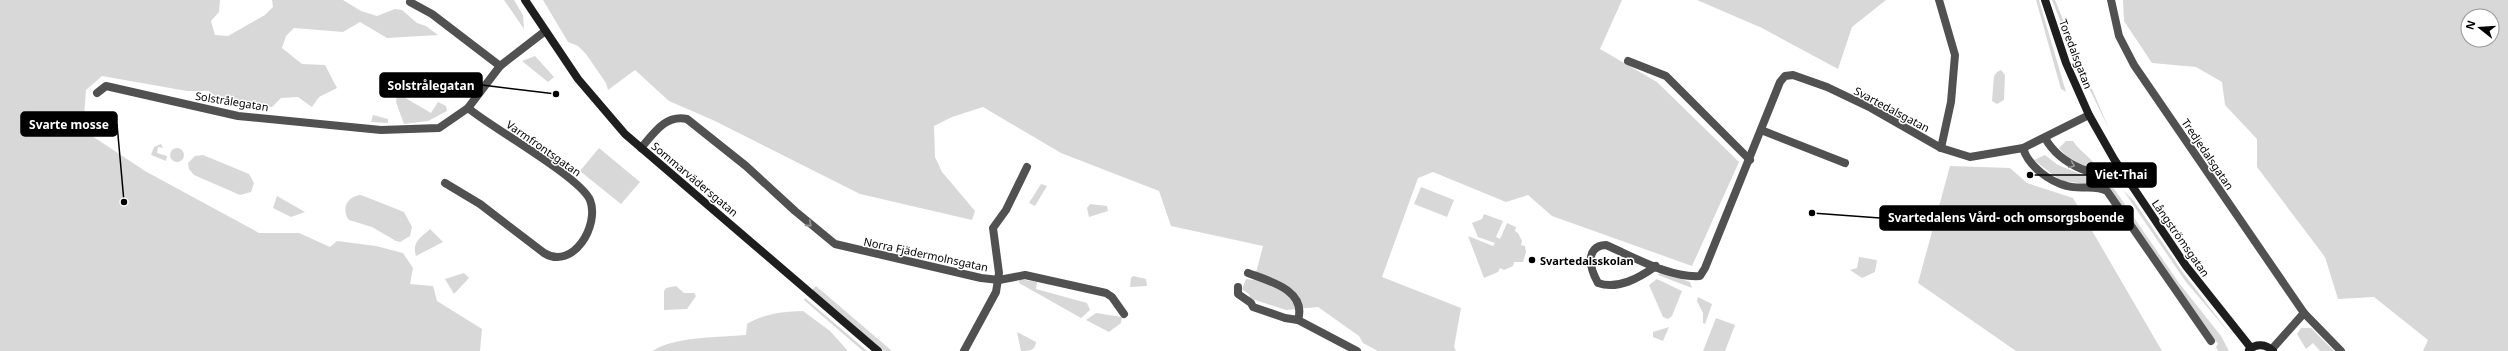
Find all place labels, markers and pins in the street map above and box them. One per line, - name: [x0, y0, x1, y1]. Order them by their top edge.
- callout: Solstrålegatan: [380, 73, 482, 97]
- callout: Svarte mosse: [21, 112, 117, 136]
- callout: Viet-Thai: [2087, 163, 2156, 187]
- callout: Svartedalens Vård- och omsorgsboende: [1880, 206, 2133, 230]
- place label: Svartedalsskolan: [1540, 253, 1634, 268]
- marker: Svartedalsskolan: [1527, 255, 1537, 265]

